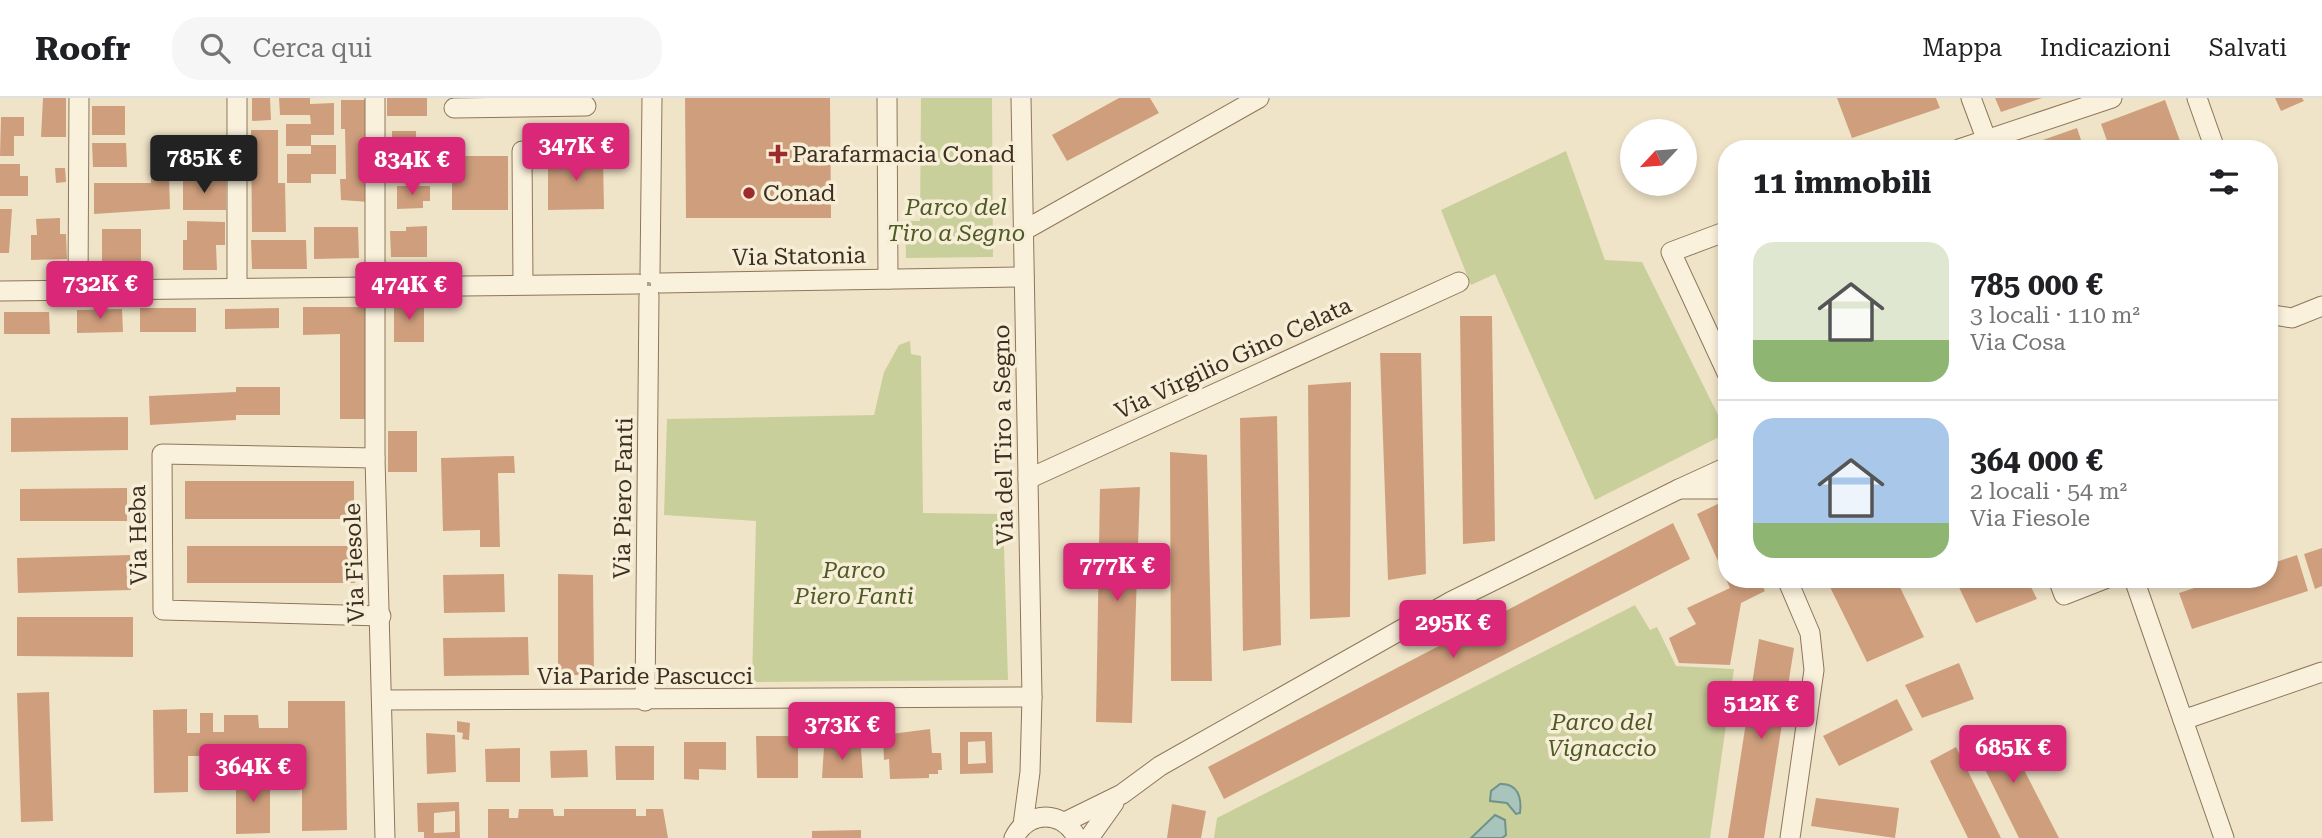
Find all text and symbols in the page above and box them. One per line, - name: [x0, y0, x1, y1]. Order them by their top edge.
- search box: [172, 17, 662, 80]
- text: Roofr: [35, 29, 130, 68]
- icon: search: [196, 29, 234, 67]
- text: Cerca qui: [252, 33, 372, 63]
- text: Mappa: [1922, 34, 2002, 62]
- text: Indicazioni: [2040, 34, 2171, 62]
- text: Salvati: [2209, 34, 2287, 62]
- north arrow: [1620, 119, 1698, 196]
- map controls: [1620, 119, 1697, 196]
- pin: 347K €: [519, 123, 633, 183]
- text: 347K €: [538, 132, 614, 159]
- pin: 785K €: [147, 136, 261, 195]
- pin: 834K €: [355, 138, 469, 197]
- place label: Parafarmacia Conad: [792, 141, 1015, 168]
- text: 785K €: [166, 144, 242, 171]
- text: 834K €: [374, 146, 450, 173]
- marker: Parafarmacia Conad: [770, 146, 786, 162]
- icon: filters: [2205, 163, 2243, 201]
- text: 11 immobili: [1753, 165, 1931, 200]
- place label: Conad: [763, 180, 836, 207]
- marker: Conad: [741, 185, 757, 201]
- park label: Parco del Tiro a Segno: [887, 194, 1025, 247]
- street label: Via Statonia: [732, 242, 867, 271]
- pin: 732K €: [43, 262, 157, 321]
- pin: 474K €: [352, 262, 466, 322]
- text: 785 000 €: [1970, 267, 2103, 302]
- text: 732K €: [62, 270, 138, 297]
- icon: home: [1809, 270, 1893, 354]
- text: 474K €: [371, 271, 447, 298]
- street label: Via Virgilio Gino Celata: [1111, 291, 1356, 425]
- text: 3 locali · 110 m²: [1970, 302, 2140, 329]
- street label: Via del Tiro a Segno: [988, 324, 1019, 546]
- text: Via Cosa: [1970, 329, 2066, 356]
- street label: Via Piero Fanti: [609, 417, 638, 579]
- text: 364 000 €: [1970, 443, 2103, 478]
- icon: home: [1809, 446, 1893, 530]
- text: 2 locali · 54 m²: [1970, 478, 2127, 505]
- street label: Via Heba: [124, 484, 153, 585]
- street label: Via Fiesole: [339, 502, 370, 623]
- text: Via Fiesole: [1970, 505, 2090, 532]
- pin: 777K €: [1060, 544, 1174, 603]
- text: 777K €: [1079, 552, 1155, 579]
- park label: Parco Piero Fanti: [793, 557, 914, 610]
- pin: 295K €: [1396, 601, 1510, 660]
- text: 295K €: [1415, 609, 1491, 636]
- street label: Via Paride Pascucci: [537, 663, 753, 690]
- pin: 512K €: [1704, 682, 1818, 741]
- text: 512K €: [1723, 690, 1799, 717]
- pin: 373K €: [785, 702, 899, 762]
- park label: Parco del Vignaccio: [1547, 709, 1657, 762]
- text: 373K €: [804, 711, 880, 738]
- pin: 685K €: [1956, 726, 2070, 785]
- text: 685K €: [1975, 734, 2051, 761]
- pin: 364K €: [196, 744, 310, 804]
- text: 364K €: [215, 753, 291, 780]

